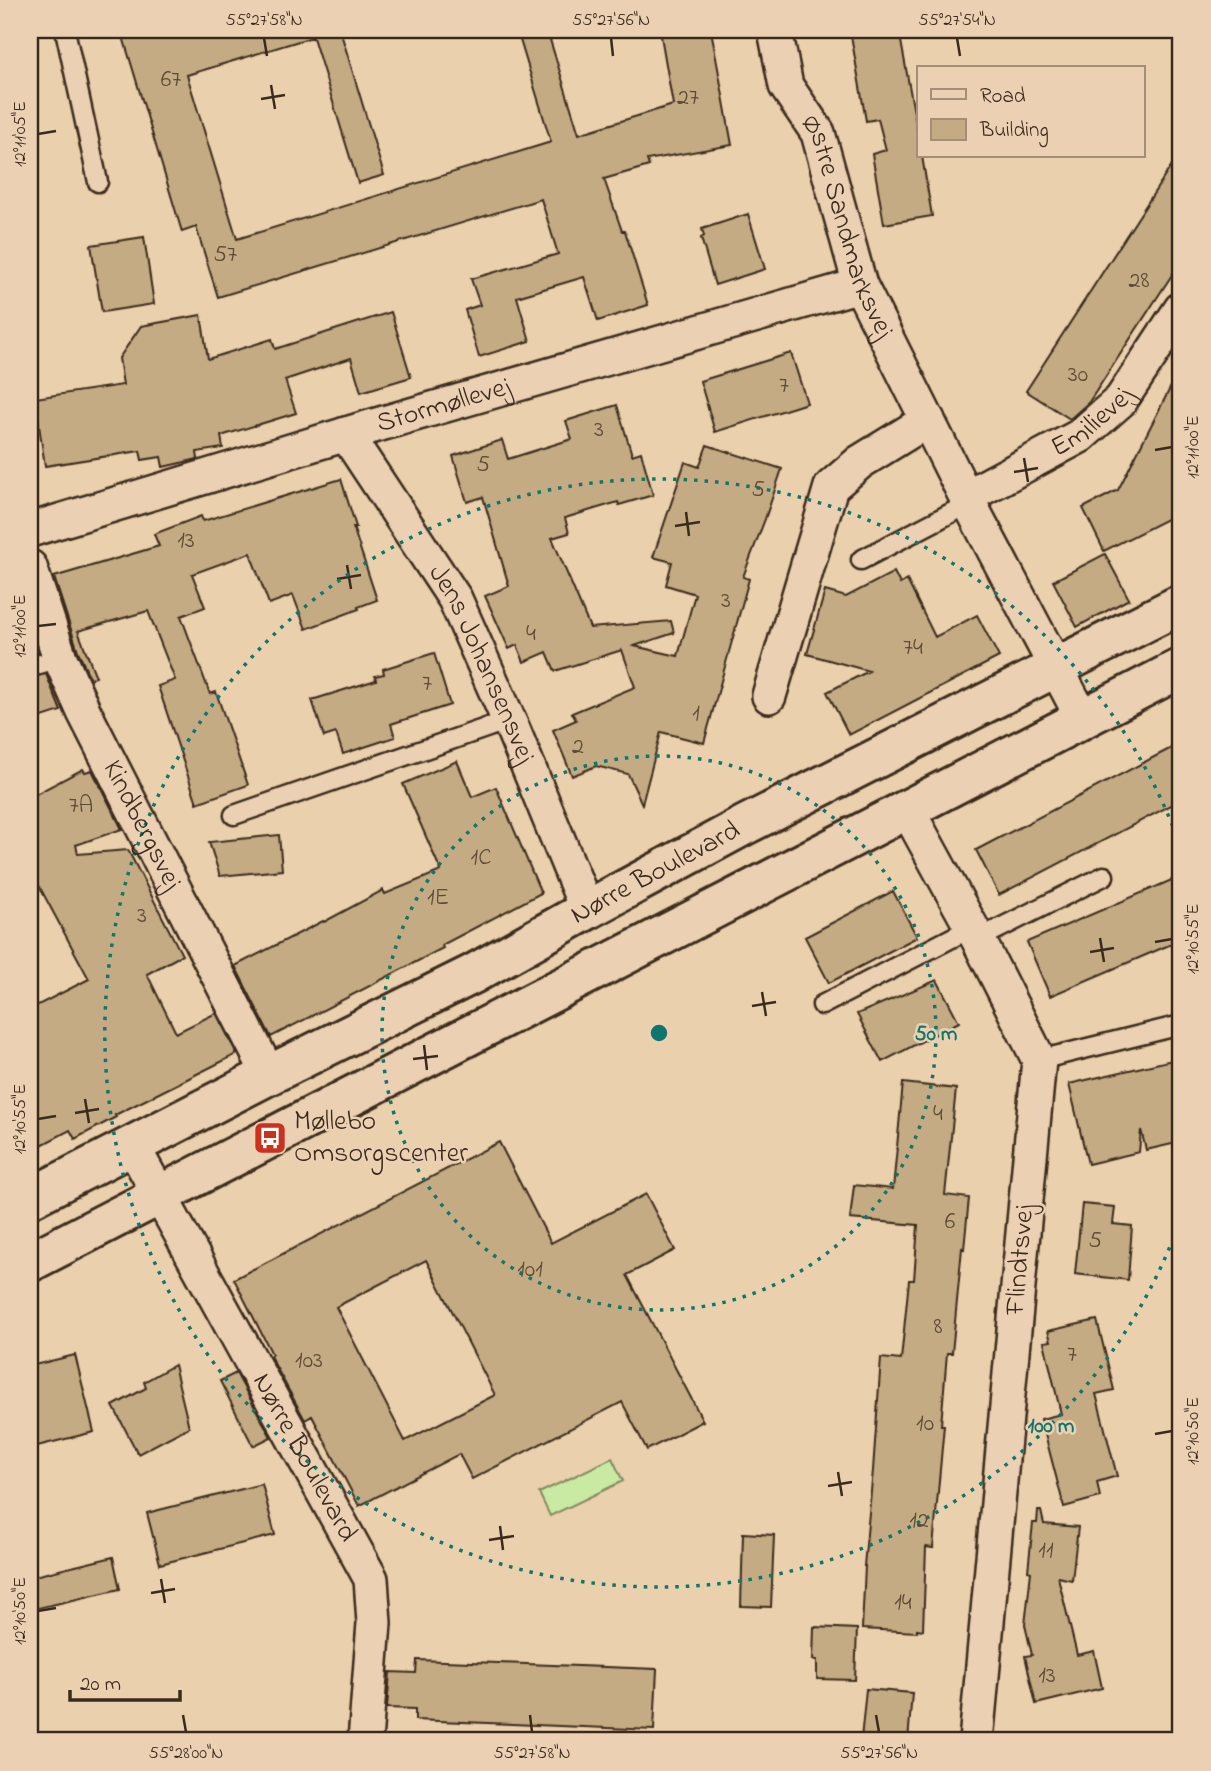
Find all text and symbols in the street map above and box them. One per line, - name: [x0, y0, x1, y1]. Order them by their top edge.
- text: 55°27'58"N: [225, 8, 303, 34]
- text: 55°27'56"N: [572, 8, 650, 34]
- text: 55°27'54"N: [918, 8, 996, 34]
- house number: 67: [161, 63, 181, 98]
- legend: [917, 66, 1144, 158]
- house number: 27: [677, 81, 699, 116]
- text: Road: [980, 82, 1026, 112]
- text: 12°11'05"E: [8, 101, 34, 167]
- street label: Østre Sandmarksvej: [790, 105, 905, 347]
- text: Building: [979, 116, 1049, 148]
- house number: 57: [213, 238, 237, 273]
- house number: 28: [1129, 264, 1149, 299]
- house number: 30: [1068, 358, 1088, 393]
- street label: Stormøllevej: [372, 366, 517, 444]
- house number: 7: [779, 369, 789, 404]
- street label: Emilievej: [1044, 378, 1145, 468]
- house number: 3: [594, 413, 604, 448]
- text: 12°11'00"E: [1181, 415, 1207, 479]
- house number: 5: [476, 448, 490, 483]
- house number: 5: [751, 473, 765, 508]
- house number: 13: [177, 524, 195, 559]
- street label: Jens Johansensvej: [417, 556, 546, 771]
- house number: 3: [721, 584, 731, 619]
- text: 12°11'00"E: [8, 594, 34, 658]
- house number: 4: [526, 617, 536, 652]
- house number: 74: [903, 631, 923, 666]
- house number: 7: [422, 667, 432, 702]
- house number: 1: [692, 697, 700, 732]
- house number: 2: [572, 730, 584, 765]
- street label: Kindbergsvej: [91, 753, 193, 899]
- house number: 7A: [69, 789, 93, 824]
- street label: Nørre Boulevard: [563, 811, 748, 936]
- house number: 1C: [471, 841, 491, 876]
- house number: 1E: [427, 881, 449, 916]
- house number: 3: [137, 899, 147, 934]
- text: 12°10'55"E: [1181, 904, 1207, 974]
- text: 50 m: [915, 1020, 957, 1050]
- centre of rings: [647, 1021, 671, 1045]
- text: 12°10'55"E: [8, 1084, 34, 1154]
- house number: 4: [933, 1097, 943, 1132]
- place label: Møllebo Omsorgscenter: [294, 1102, 468, 1175]
- bus stop icon: Møllebo Omsorgscenter: [251, 1119, 289, 1157]
- street label: Flindtsvej: [996, 1202, 1046, 1318]
- house number: 6: [945, 1205, 956, 1240]
- house number: 5: [1088, 1224, 1102, 1259]
- house number: 101: [517, 1253, 543, 1288]
- house number: 8: [934, 1310, 943, 1345]
- house number: 7: [1067, 1338, 1077, 1373]
- house number: 103: [295, 1344, 323, 1379]
- street label: Nørre Boulevard: [241, 1366, 367, 1550]
- text: 12°10'50"E: [1181, 1397, 1207, 1465]
- house number: 10: [916, 1407, 934, 1442]
- text: 100 m: [1028, 1412, 1074, 1442]
- house number: 12: [909, 1504, 929, 1539]
- house number: 11: [1038, 1534, 1054, 1569]
- text: 12°10'50"E: [8, 1577, 34, 1645]
- house number: 14: [894, 1586, 912, 1621]
- scale bar: [70, 1659, 180, 1703]
- house number: 13: [1038, 1659, 1056, 1694]
- text: 20 m: [80, 1670, 121, 1700]
- text: 55°28'00"N: [149, 1741, 223, 1767]
- text: 55°27'58"N: [493, 1741, 571, 1767]
- text: 55°27'56"N: [840, 1741, 918, 1767]

